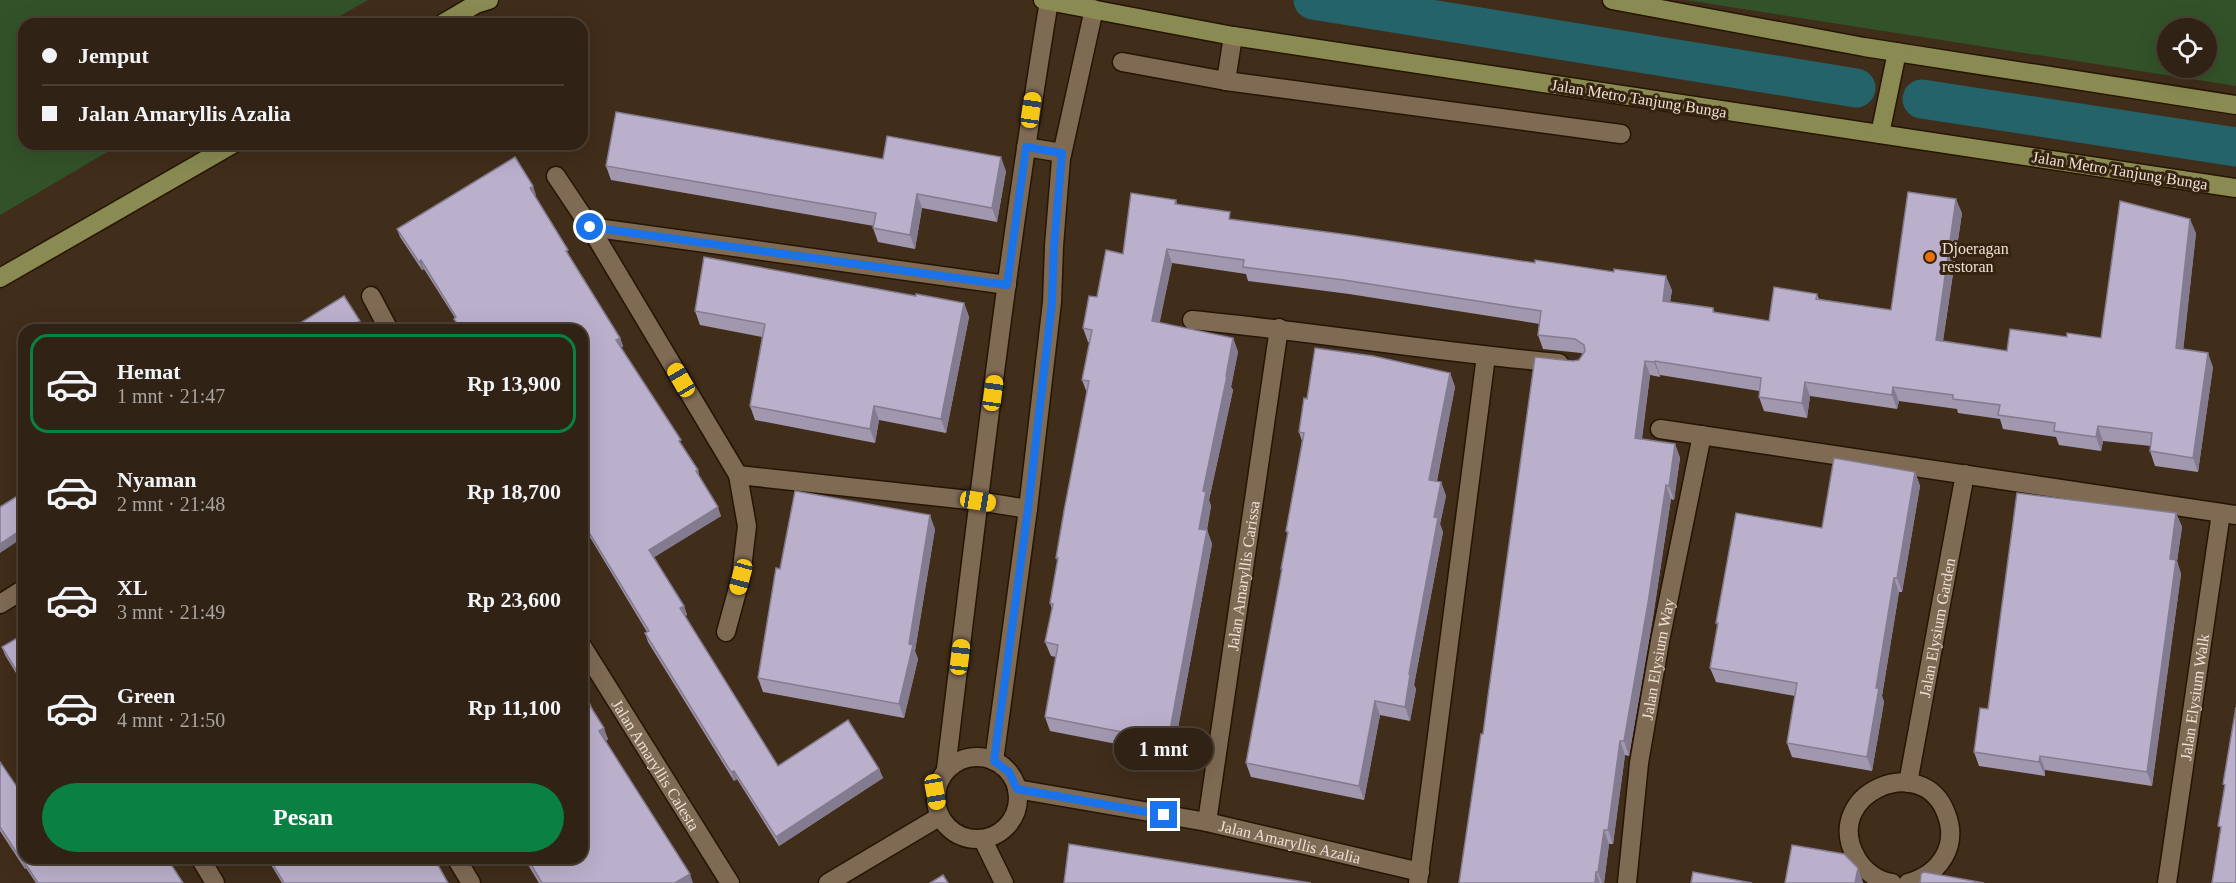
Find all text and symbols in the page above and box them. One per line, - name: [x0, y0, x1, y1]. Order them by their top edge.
- map controls: [2157, 18, 2217, 78]
- button: locate: [2157, 18, 2217, 78]
- text: Jemput: [78, 43, 149, 68]
- street label: Jalan Metro Tanjung Bunga: [1550, 76, 1728, 122]
- car: [1020, 91, 1042, 129]
- text: Jalan Amaryllis Azalia: [78, 101, 291, 126]
- street label: Jalan Metro Tanjung Bunga: [2031, 148, 2209, 194]
- route start: [576, 213, 603, 240]
- place label: Djoeragan restoran: [1942, 240, 2009, 275]
- marker: Djoeragan restoran: [1923, 250, 1937, 264]
- icon: car: [45, 357, 99, 411]
- text: Hemat: [117, 359, 181, 384]
- car: [664, 360, 698, 400]
- text: Rp 13,900: [467, 371, 561, 396]
- car: [982, 374, 1004, 412]
- text: 1 mnt · 21:47: [117, 385, 225, 407]
- icon: car: [45, 465, 99, 519]
- text: Nyaman: [117, 467, 196, 492]
- text: Rp 18,700: [467, 479, 561, 504]
- car: [959, 489, 997, 513]
- text: 2 mnt · 21:48: [117, 493, 225, 515]
- street label: Jalan Amaryllis Carissa: [1224, 500, 1263, 652]
- car: [728, 557, 754, 597]
- street label: Jalan Elysium Garden: [1916, 557, 1958, 699]
- icon: car: [45, 573, 99, 627]
- text: XL: [117, 575, 148, 600]
- text: Rp 23,600: [467, 587, 561, 612]
- street label: Jalan Elysium Way: [1639, 597, 1678, 721]
- text: 3 mnt · 21:49: [117, 601, 225, 623]
- street label: Jalan Elysium Walk: [2177, 633, 2212, 761]
- car: [949, 638, 971, 676]
- icon: car: [45, 681, 99, 735]
- text: Green: [117, 683, 175, 708]
- text: Rp 11,100: [468, 695, 561, 720]
- street label: Jalan Amaryllis Calesta: [608, 696, 703, 834]
- text: 4 mnt · 21:50: [117, 709, 225, 731]
- callout: 1 mnt: [1114, 728, 1214, 770]
- text: 1 mnt: [1139, 738, 1188, 760]
- car: [923, 773, 947, 811]
- button: Pesan: [42, 783, 564, 852]
- route end: [1150, 801, 1177, 828]
- street label: Jalan Amaryllis Azalia: [1217, 817, 1362, 867]

